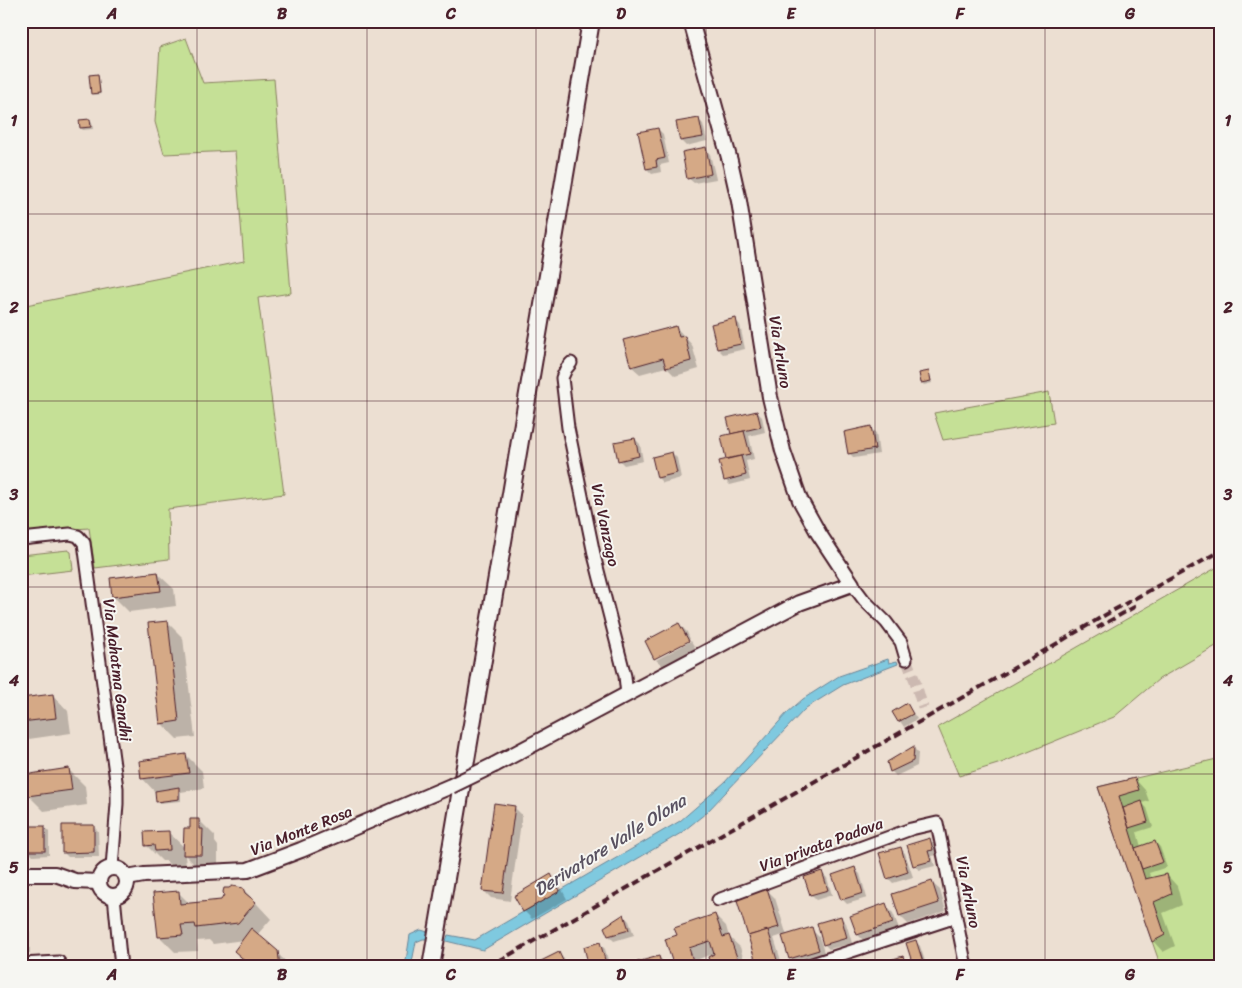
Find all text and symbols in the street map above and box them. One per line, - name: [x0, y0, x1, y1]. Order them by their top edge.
- text: A: [106, 0, 117, 28]
- text: B: [277, 0, 288, 28]
- text: C: [445, 0, 457, 28]
- text: D: [616, 0, 626, 28]
- text: E: [787, 0, 797, 28]
- text: F: [955, 0, 966, 28]
- text: G: [1124, 0, 1136, 28]
- text: 1: [11, 106, 18, 135]
- text: 1: [1225, 106, 1232, 135]
- text: 2: [8, 293, 19, 322]
- text: 2: [1222, 293, 1233, 322]
- street label: Via Arluno: [760, 314, 801, 390]
- text: 3: [9, 480, 19, 509]
- text: 3: [1223, 480, 1233, 509]
- street label: Via Vanzago: [583, 481, 628, 569]
- street label: Via Mahatma Gandhi: [94, 597, 141, 744]
- text: 4: [8, 666, 19, 695]
- text: 4: [1222, 666, 1233, 695]
- water label: Derivatore Valle Olona: [527, 784, 694, 905]
- street label: Via Monte Rosa: [246, 797, 357, 864]
- street label: Via privata Padova: [755, 808, 888, 880]
- text: 5: [9, 853, 19, 882]
- street label: Via Arluno: [947, 853, 990, 931]
- text: 5: [1223, 853, 1233, 882]
- text: A: [106, 960, 117, 988]
- text: B: [277, 960, 288, 988]
- text: C: [445, 960, 457, 988]
- text: D: [616, 960, 626, 988]
- text: E: [787, 960, 797, 988]
- text: F: [955, 960, 966, 988]
- text: G: [1124, 960, 1136, 988]

